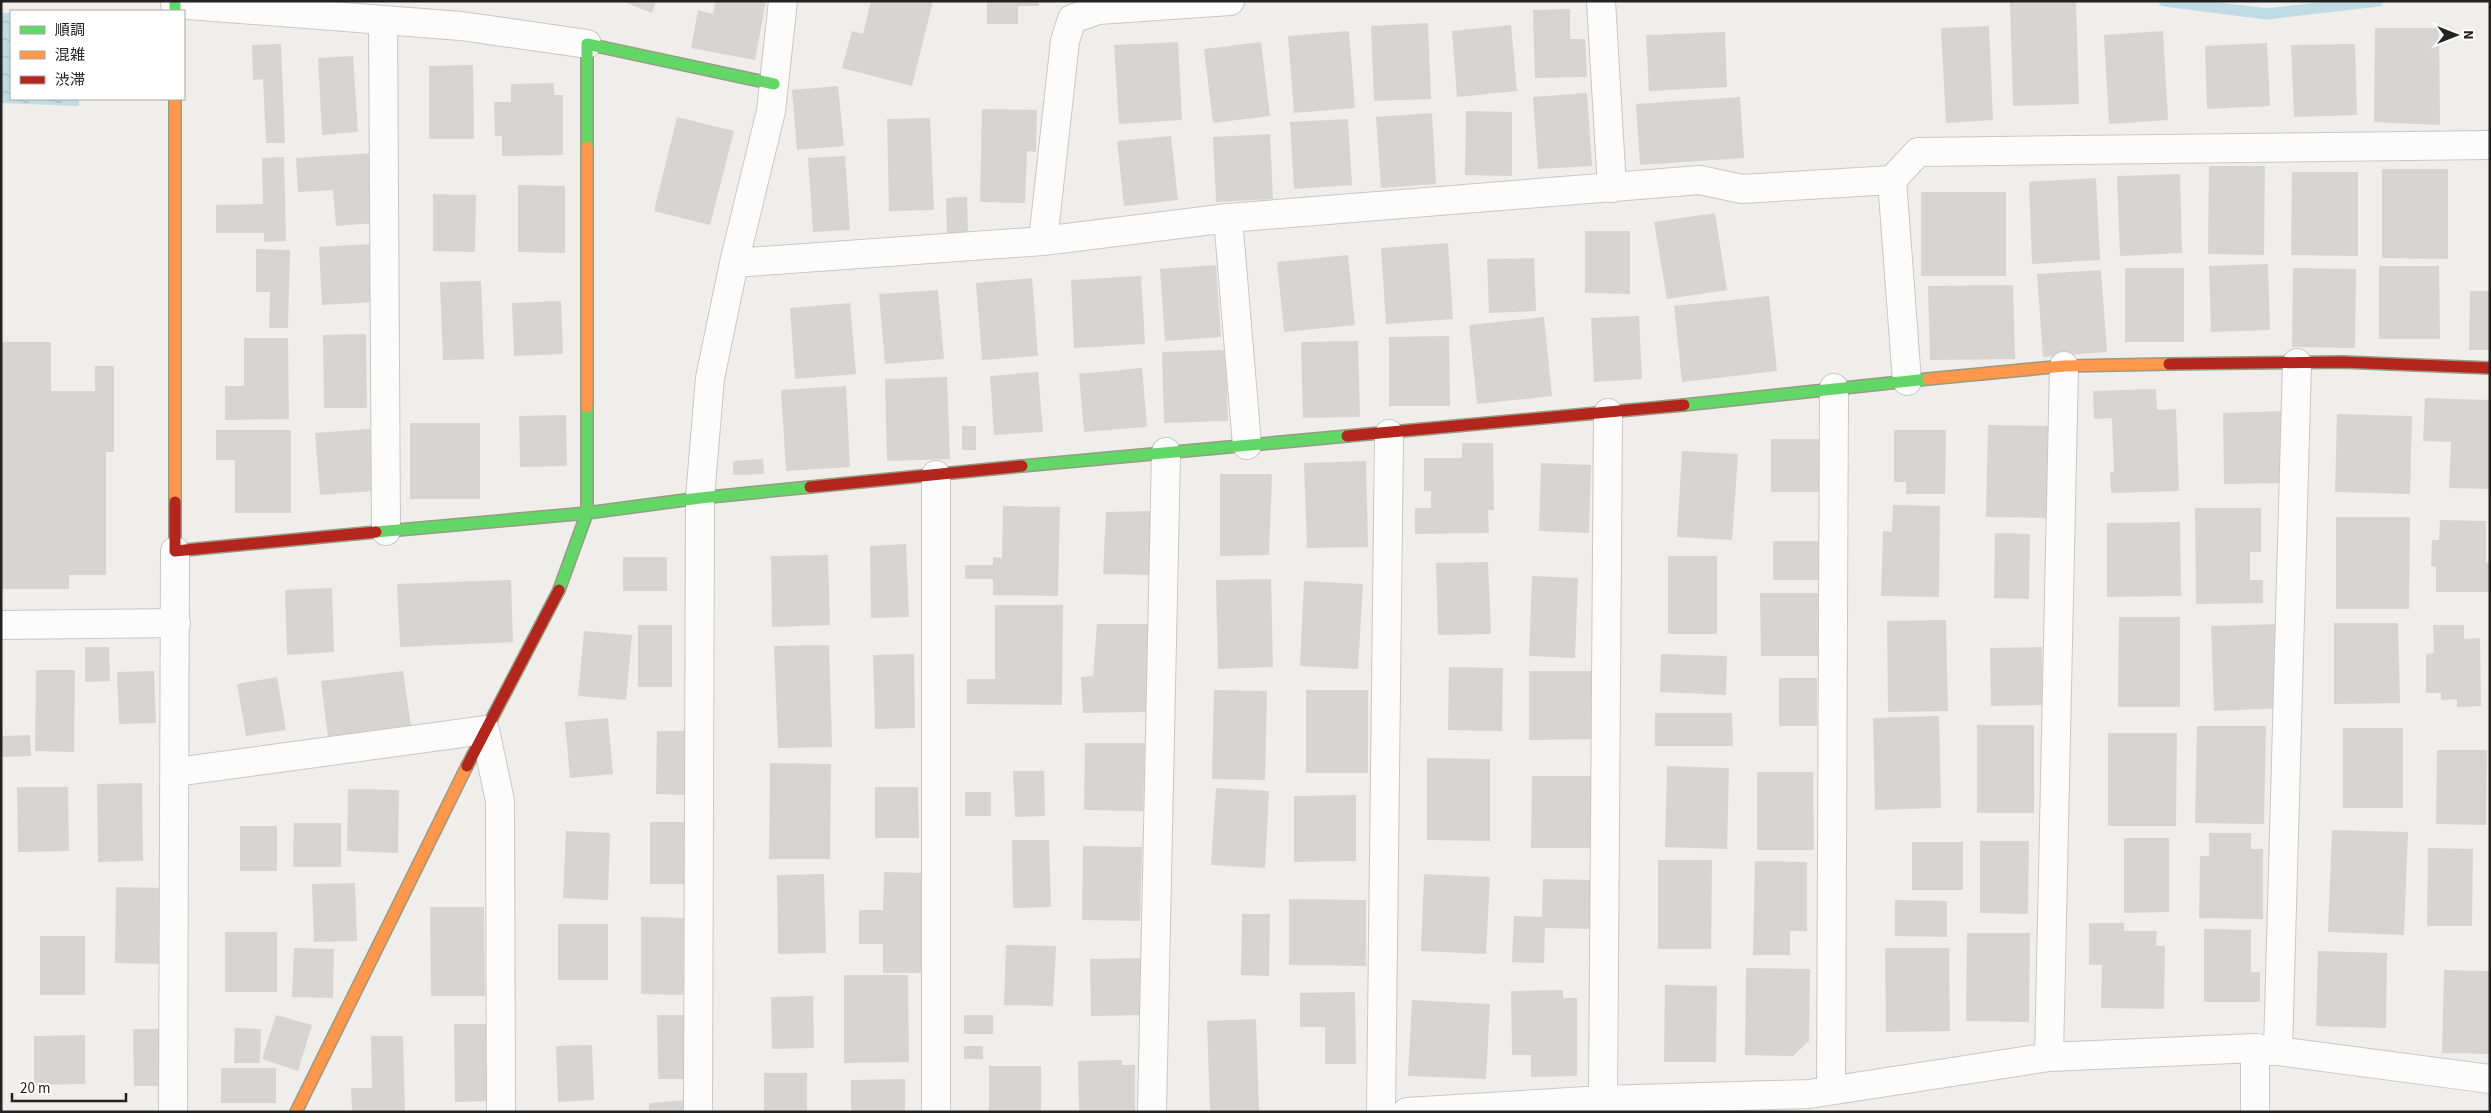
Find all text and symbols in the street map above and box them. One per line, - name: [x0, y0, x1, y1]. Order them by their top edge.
- legend: [10, 10, 185, 100]
- north arrow: [2431, 10, 2481, 60]
- text: 順調: [55, 20, 85, 41]
- text: N: [2458, 30, 2478, 40]
- text: 混雑: [55, 45, 85, 66]
- text: 渋滞: [55, 70, 85, 91]
- scale bar: [12, 1070, 126, 1102]
- text: 20 m: [20, 1078, 50, 1099]

